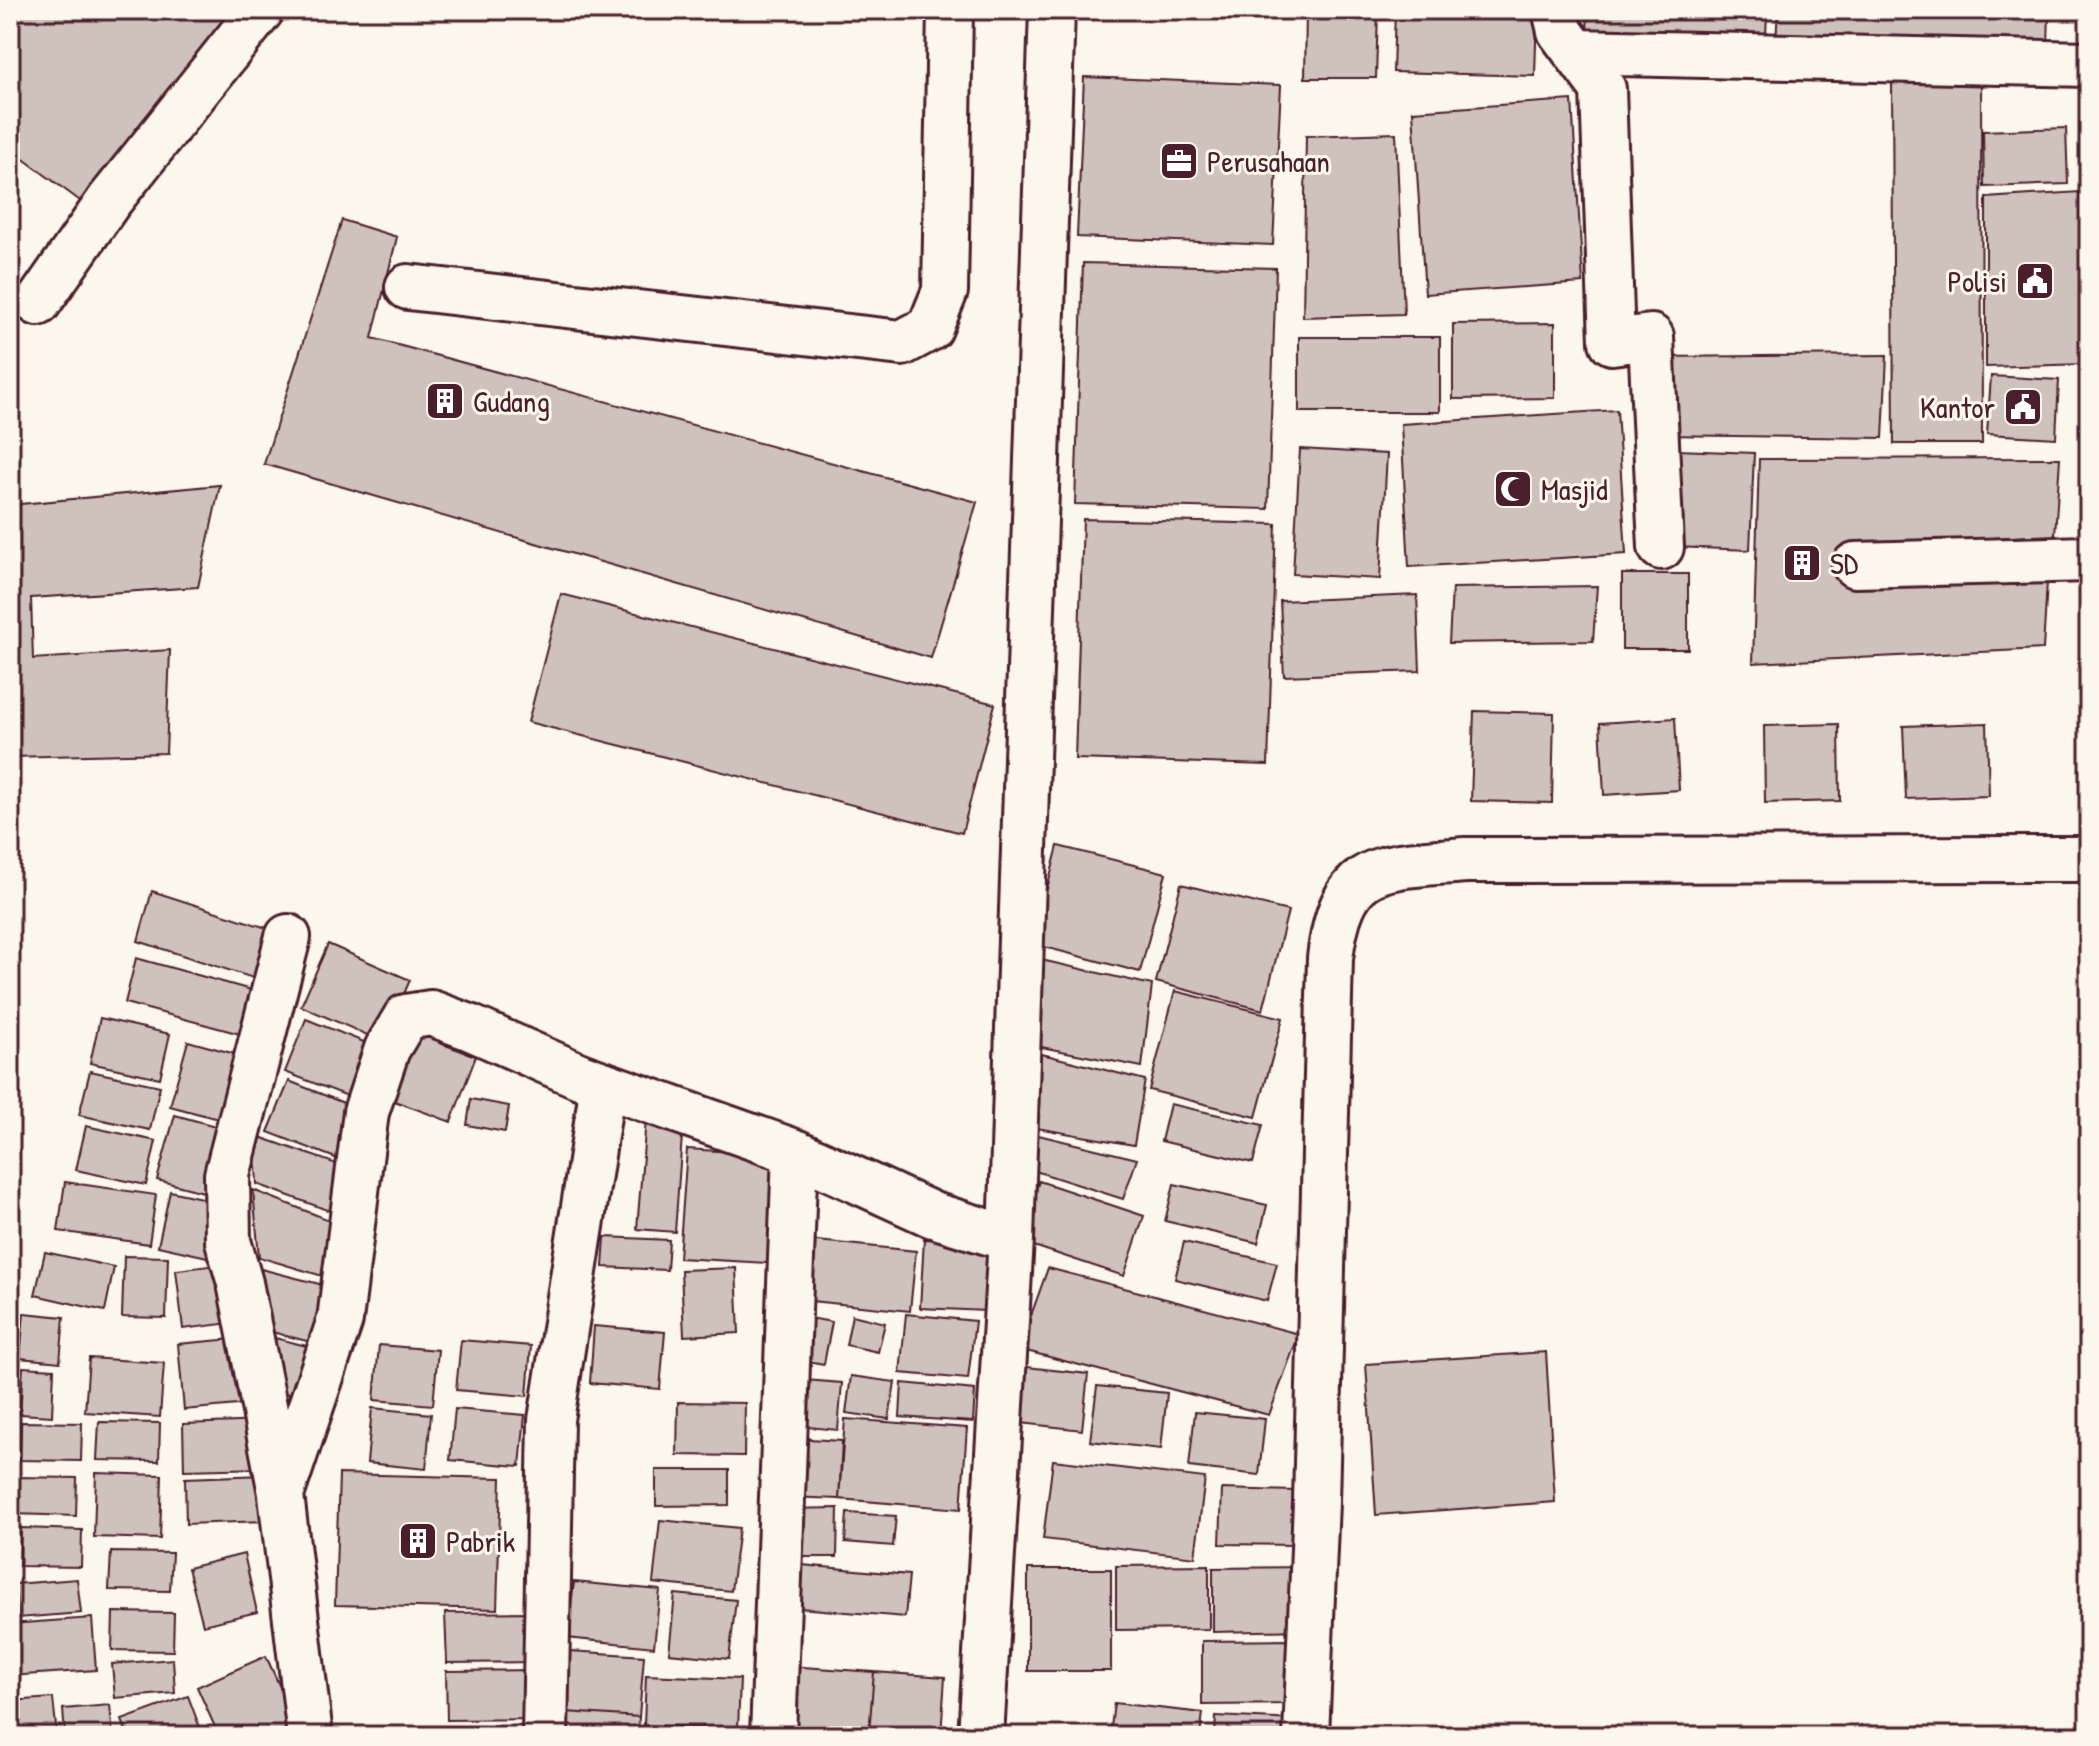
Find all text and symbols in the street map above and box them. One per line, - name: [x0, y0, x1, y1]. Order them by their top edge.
- office icon: Perusahaan: [1158, 140, 1200, 182]
- place label: Perusahaan: [1207, 141, 1330, 181]
- public building icon: Polisi: [2014, 260, 2056, 302]
- place label: Polisi: [1948, 261, 2007, 301]
- building icon: Gudang: [424, 380, 466, 422]
- place label: Gudang: [473, 381, 550, 421]
- public building icon: Kantor: [2002, 386, 2044, 428]
- place label: Kantor: [1920, 387, 1995, 427]
- mosque icon: Masjid: [1492, 468, 1534, 510]
- place label: Masjid: [1541, 469, 1608, 509]
- building icon: SD: [1781, 542, 1823, 584]
- place label: SD: [1830, 543, 1859, 583]
- building icon: Pabrik: [397, 1520, 439, 1562]
- place label: Pabrik: [446, 1521, 515, 1561]

